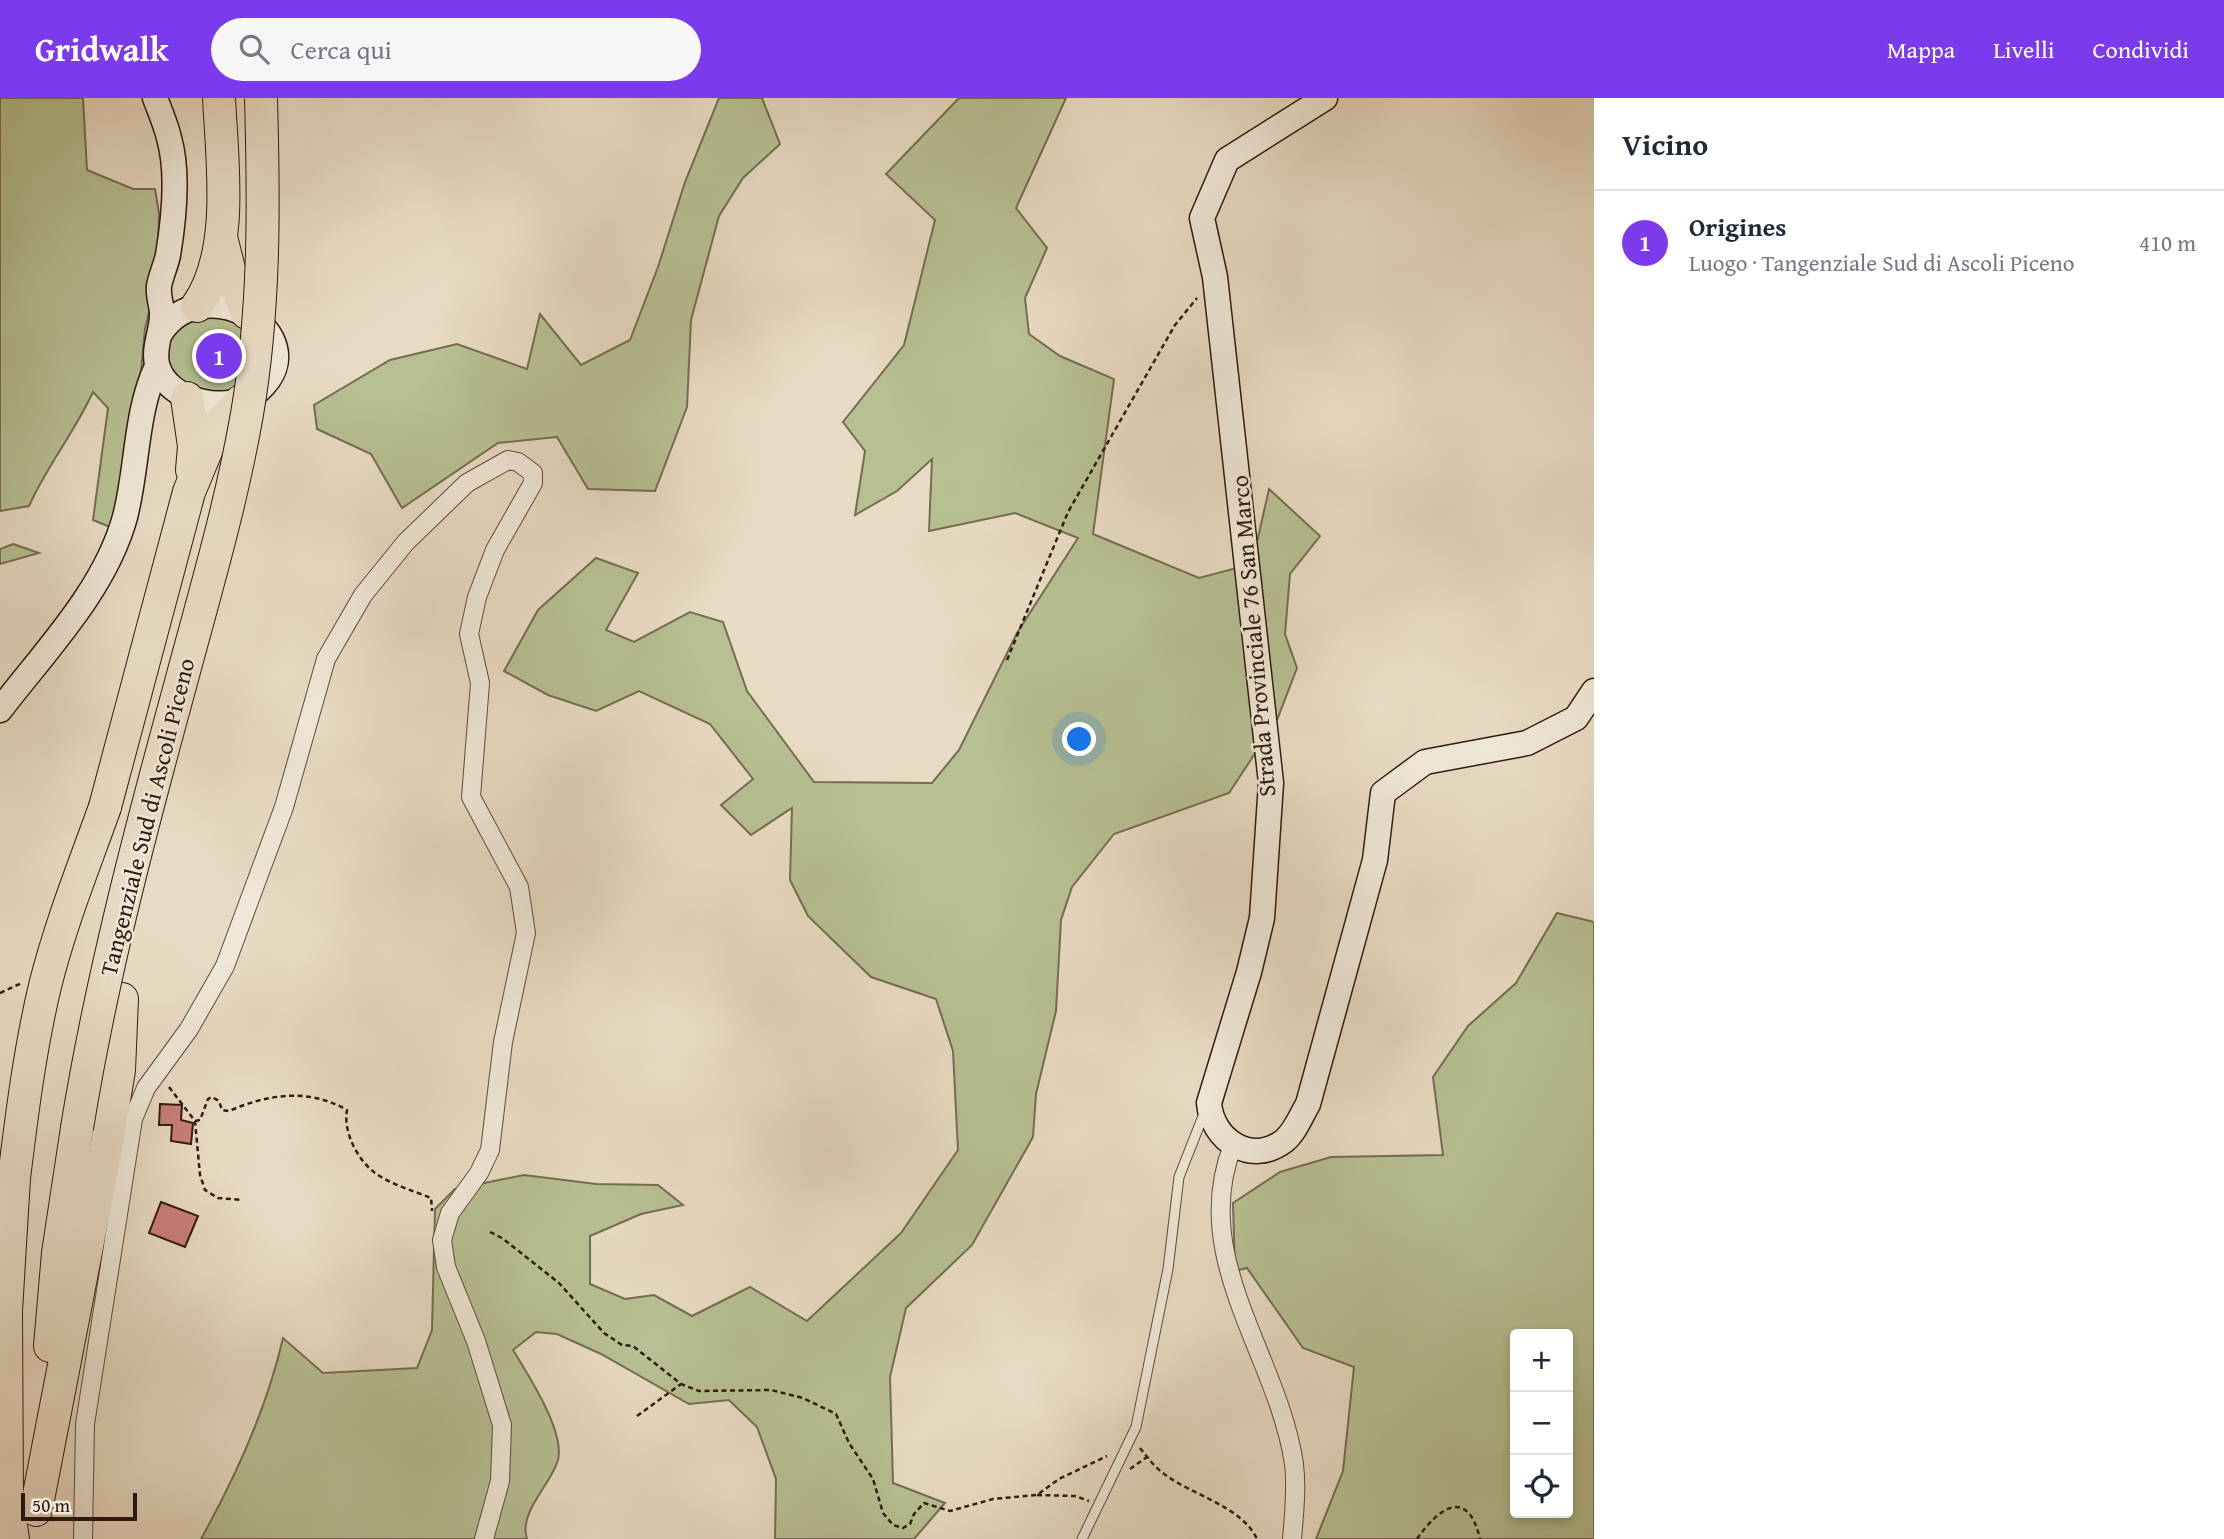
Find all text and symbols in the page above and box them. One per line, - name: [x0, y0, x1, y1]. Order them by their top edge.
- search box: [211, 18, 701, 81]
- text: Gridwalk: [35, 25, 169, 73]
- icon: search: [235, 30, 273, 68]
- text: Cerca qui: [291, 30, 392, 69]
- text: Mappa: [1887, 32, 1955, 67]
- text: Livelli: [1993, 32, 2054, 67]
- text: Condividi: [2092, 32, 2189, 67]
- text: Vicino: [1622, 122, 1708, 166]
- text: Origines: [1689, 207, 1786, 246]
- text: 1: [1639, 226, 1651, 259]
- text: 410 m: [2139, 226, 2196, 259]
- text: Luogo · Tangenziale Sud di Ascoli Piceno: [1689, 246, 2074, 279]
- pin: 1: [196, 330, 242, 382]
- street label: Strada Provinciale 76 San Marco: [1222, 474, 1284, 798]
- street label: Tangenziale Sud di Ascoli Piceno: [91, 654, 203, 980]
- your location: [1062, 722, 1096, 756]
- map controls: [1510, 1329, 1573, 1518]
- button: +: [1510, 1329, 1573, 1392]
- button: −: [1510, 1392, 1573, 1455]
- button: locate: [1510, 1455, 1573, 1518]
- scale bar: [21, 1490, 136, 1522]
- text: 50 m: [32, 1491, 70, 1519]

